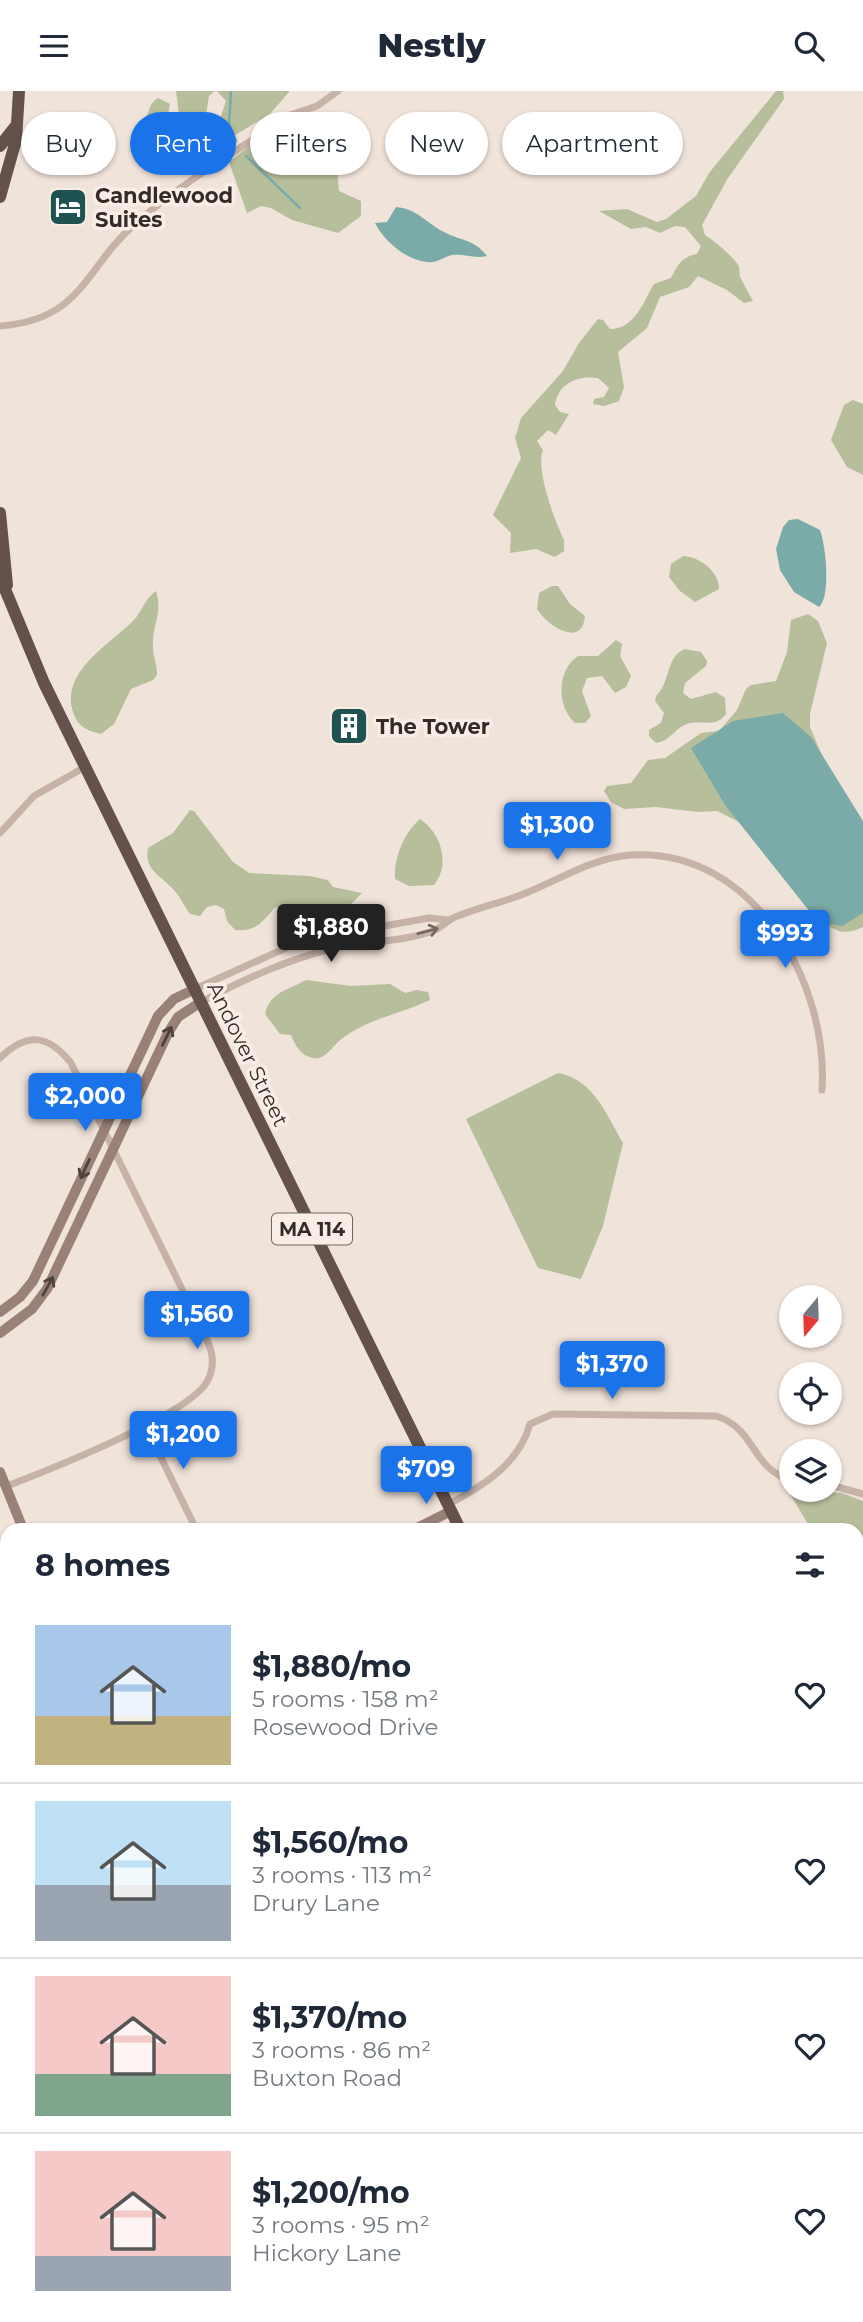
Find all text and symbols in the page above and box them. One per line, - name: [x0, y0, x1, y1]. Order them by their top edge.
- text: Nestly: [377, 26, 486, 65]
- icon: menu: [35, 27, 73, 65]
- icon: search: [790, 27, 828, 65]
- chip: Buy: [21, 112, 116, 175]
- chip: Rent: [130, 112, 236, 175]
- chip: Filters: [250, 112, 371, 175]
- chip: New: [385, 112, 488, 175]
- chip: Apartment: [502, 112, 683, 175]
- place label: Candlewood Suites: [95, 183, 233, 232]
- hotel icon: Candlewood Suites: [47, 186, 89, 228]
- building icon: The Tower: [328, 705, 370, 747]
- place label: The Tower: [376, 714, 490, 739]
- pin: $1,300: [500, 803, 614, 862]
- text: $1,300: [520, 811, 594, 839]
- pin: $1,880: [274, 905, 388, 964]
- pin: $993: [744, 911, 826, 970]
- text: $1,880: [293, 913, 369, 941]
- text: $993: [756, 919, 814, 947]
- one-way arrow: [417, 923, 439, 936]
- street label: Andover Street: [202, 978, 294, 1130]
- one-way arrow: [160, 1026, 174, 1047]
- pin: $2,000: [28, 1073, 142, 1133]
- text: $2,000: [44, 1082, 126, 1110]
- one-way arrow: [78, 1157, 91, 1179]
- road number: MA 114: [272, 1213, 352, 1245]
- one-way arrow: [41, 1276, 55, 1296]
- north arrow: [779, 1285, 842, 1347]
- map controls: [779, 1285, 842, 1502]
- pin: $1,560: [140, 1291, 254, 1351]
- text: $1,560: [160, 1300, 234, 1328]
- pin: $1,370: [555, 1341, 669, 1401]
- text: $1,370: [576, 1350, 648, 1378]
- button: locate: [779, 1362, 842, 1425]
- pin: $1,200: [126, 1411, 240, 1471]
- text: $1,200: [146, 1420, 220, 1448]
- button: layers: [779, 1439, 842, 1502]
- pin: $709: [385, 1447, 467, 1506]
- text: $709: [397, 1455, 455, 1483]
- icon: filters: [791, 1546, 829, 1584]
- text: 8 homes: [35, 1547, 170, 1584]
- text: $1,880/mo: [252, 1648, 411, 1685]
- icon: home: [91, 1653, 175, 1737]
- icon: heart: [791, 1676, 829, 1714]
- text: 5 rooms · 158 m²: [252, 1685, 439, 1713]
- text: Rosewood Drive: [252, 1713, 439, 1741]
- text: $1,560/mo: [252, 1824, 408, 1861]
- icon: home: [91, 1829, 175, 1913]
- icon: heart: [791, 1852, 829, 1890]
- text: 3 rooms · 113 m²: [252, 1861, 432, 1889]
- text: Drury Lane: [252, 1889, 380, 1917]
- text: $1,370/mo: [252, 1999, 407, 2036]
- icon: home: [91, 2004, 175, 2088]
- icon: heart: [791, 2027, 829, 2065]
- text: 3 rooms · 86 m²: [252, 2036, 431, 2064]
- text: Buxton Road: [252, 2064, 402, 2092]
- text: $1,200/mo: [252, 2174, 410, 2211]
- icon: home: [91, 2179, 175, 2263]
- icon: heart: [791, 2202, 829, 2240]
- text: 3 rooms · 95 m²: [252, 2211, 430, 2239]
- text: Hickory Lane: [252, 2239, 401, 2267]

